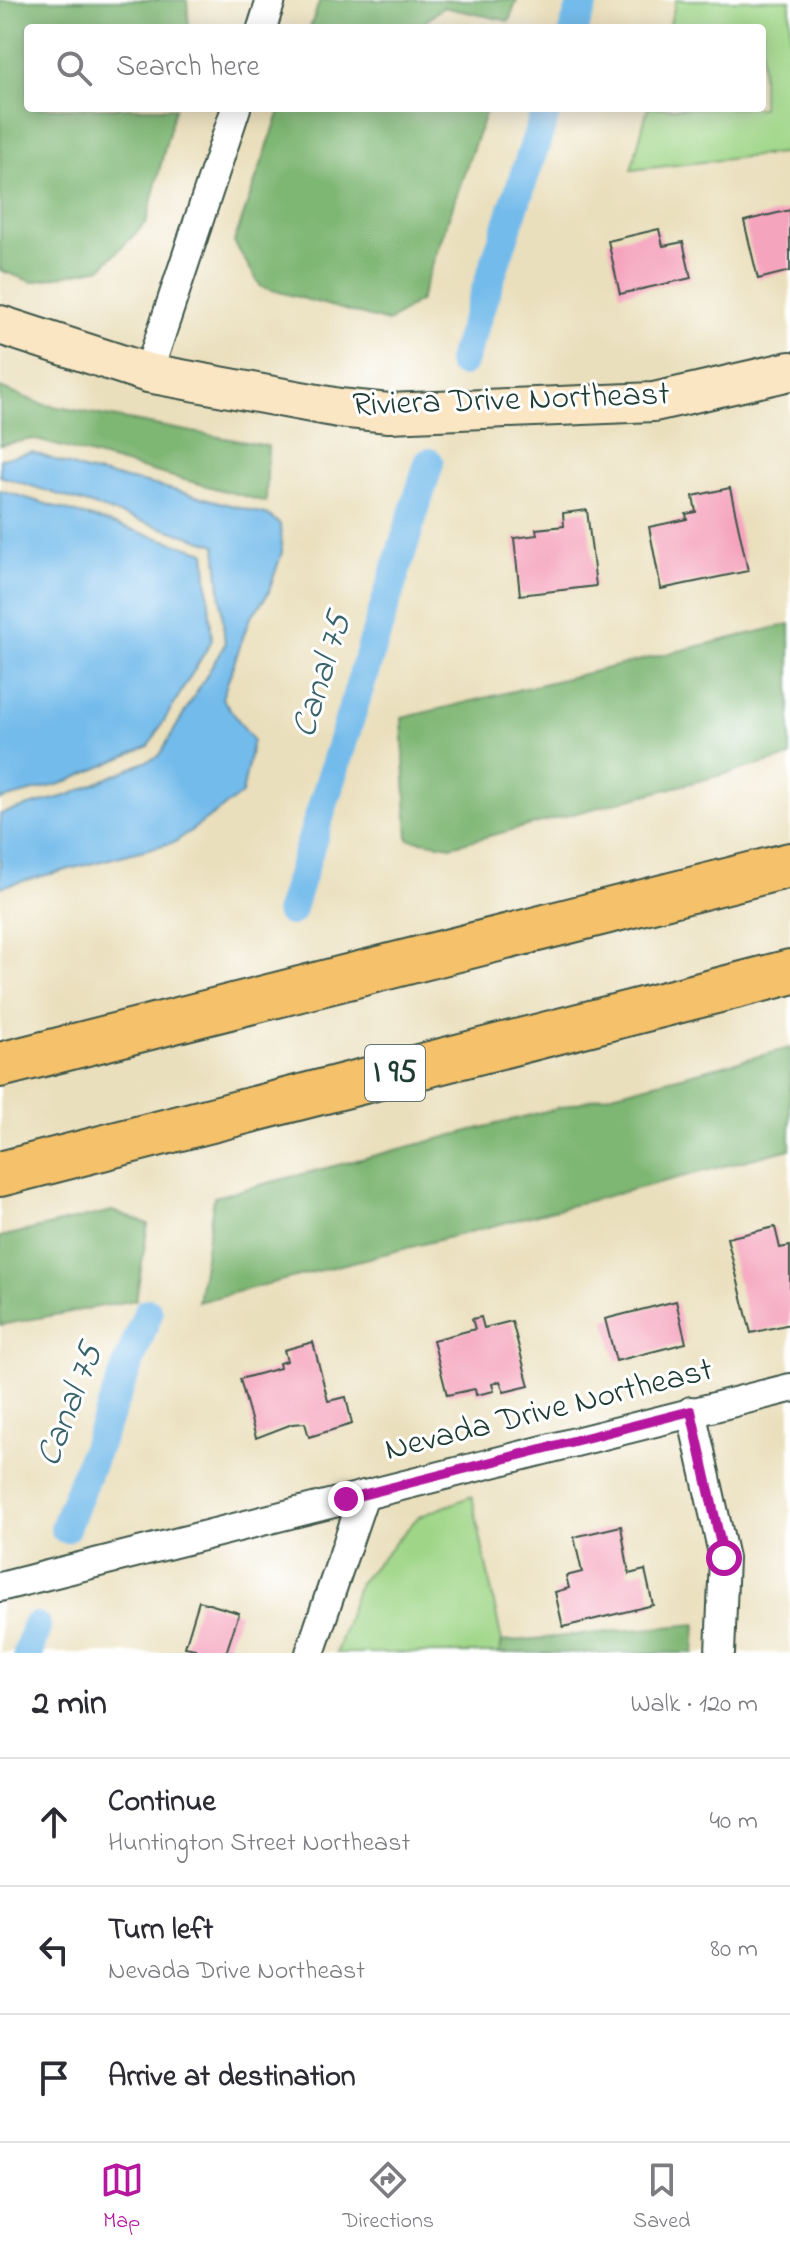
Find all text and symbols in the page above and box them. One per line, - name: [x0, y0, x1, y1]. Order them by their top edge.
- search box: [24, 24, 766, 112]
- icon: search: [52, 46, 96, 90]
- text: Search here: [116, 46, 260, 90]
- street label: Riviera Drive Northeast: [352, 370, 670, 432]
- water label: Canal 75: [279, 602, 368, 744]
- road number: I 95: [365, 1045, 425, 1101]
- water label: Canal 75: [24, 1332, 120, 1475]
- street label: Nevada Drive Northeast: [380, 1346, 718, 1476]
- route end: [328, 1481, 364, 1517]
- route start: [706, 1540, 742, 1576]
- text: 2 min: [32, 1680, 107, 1730]
- text: Walk · 120 m: [630, 1686, 758, 1724]
- text: Continue: [108, 1781, 216, 1825]
- icon: ahead: [32, 1800, 76, 1844]
- text: 40 m: [709, 1803, 758, 1841]
- text: Huntington Street Northeast: [108, 1825, 410, 1863]
- text: Turn left: [108, 1909, 213, 1953]
- icon: left: [32, 1928, 76, 1972]
- text: 80 m: [710, 1931, 758, 1969]
- text: Nevada Drive Northeast: [108, 1953, 365, 1991]
- icon: arrive: [32, 2056, 76, 2100]
- text: Arrive at destination: [108, 2056, 356, 2100]
- tab: Map: [100, 2158, 144, 2238]
- tab: Directions: [343, 2158, 434, 2238]
- tab: Saved: [633, 2158, 690, 2238]

